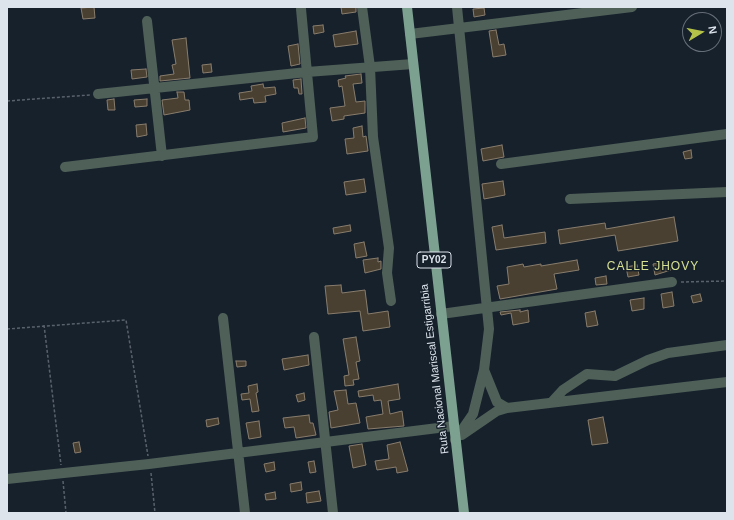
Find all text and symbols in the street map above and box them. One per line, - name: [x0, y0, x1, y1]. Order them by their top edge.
- north arrow: [682, 12, 722, 52]
- text: N: [706, 25, 719, 35]
- road number: PY02: [417, 252, 451, 268]
- district label: CALLE JHOVY: [607, 260, 699, 274]
- street label: Ruta Nacional Mariscal Estigarribia: [418, 283, 452, 455]

